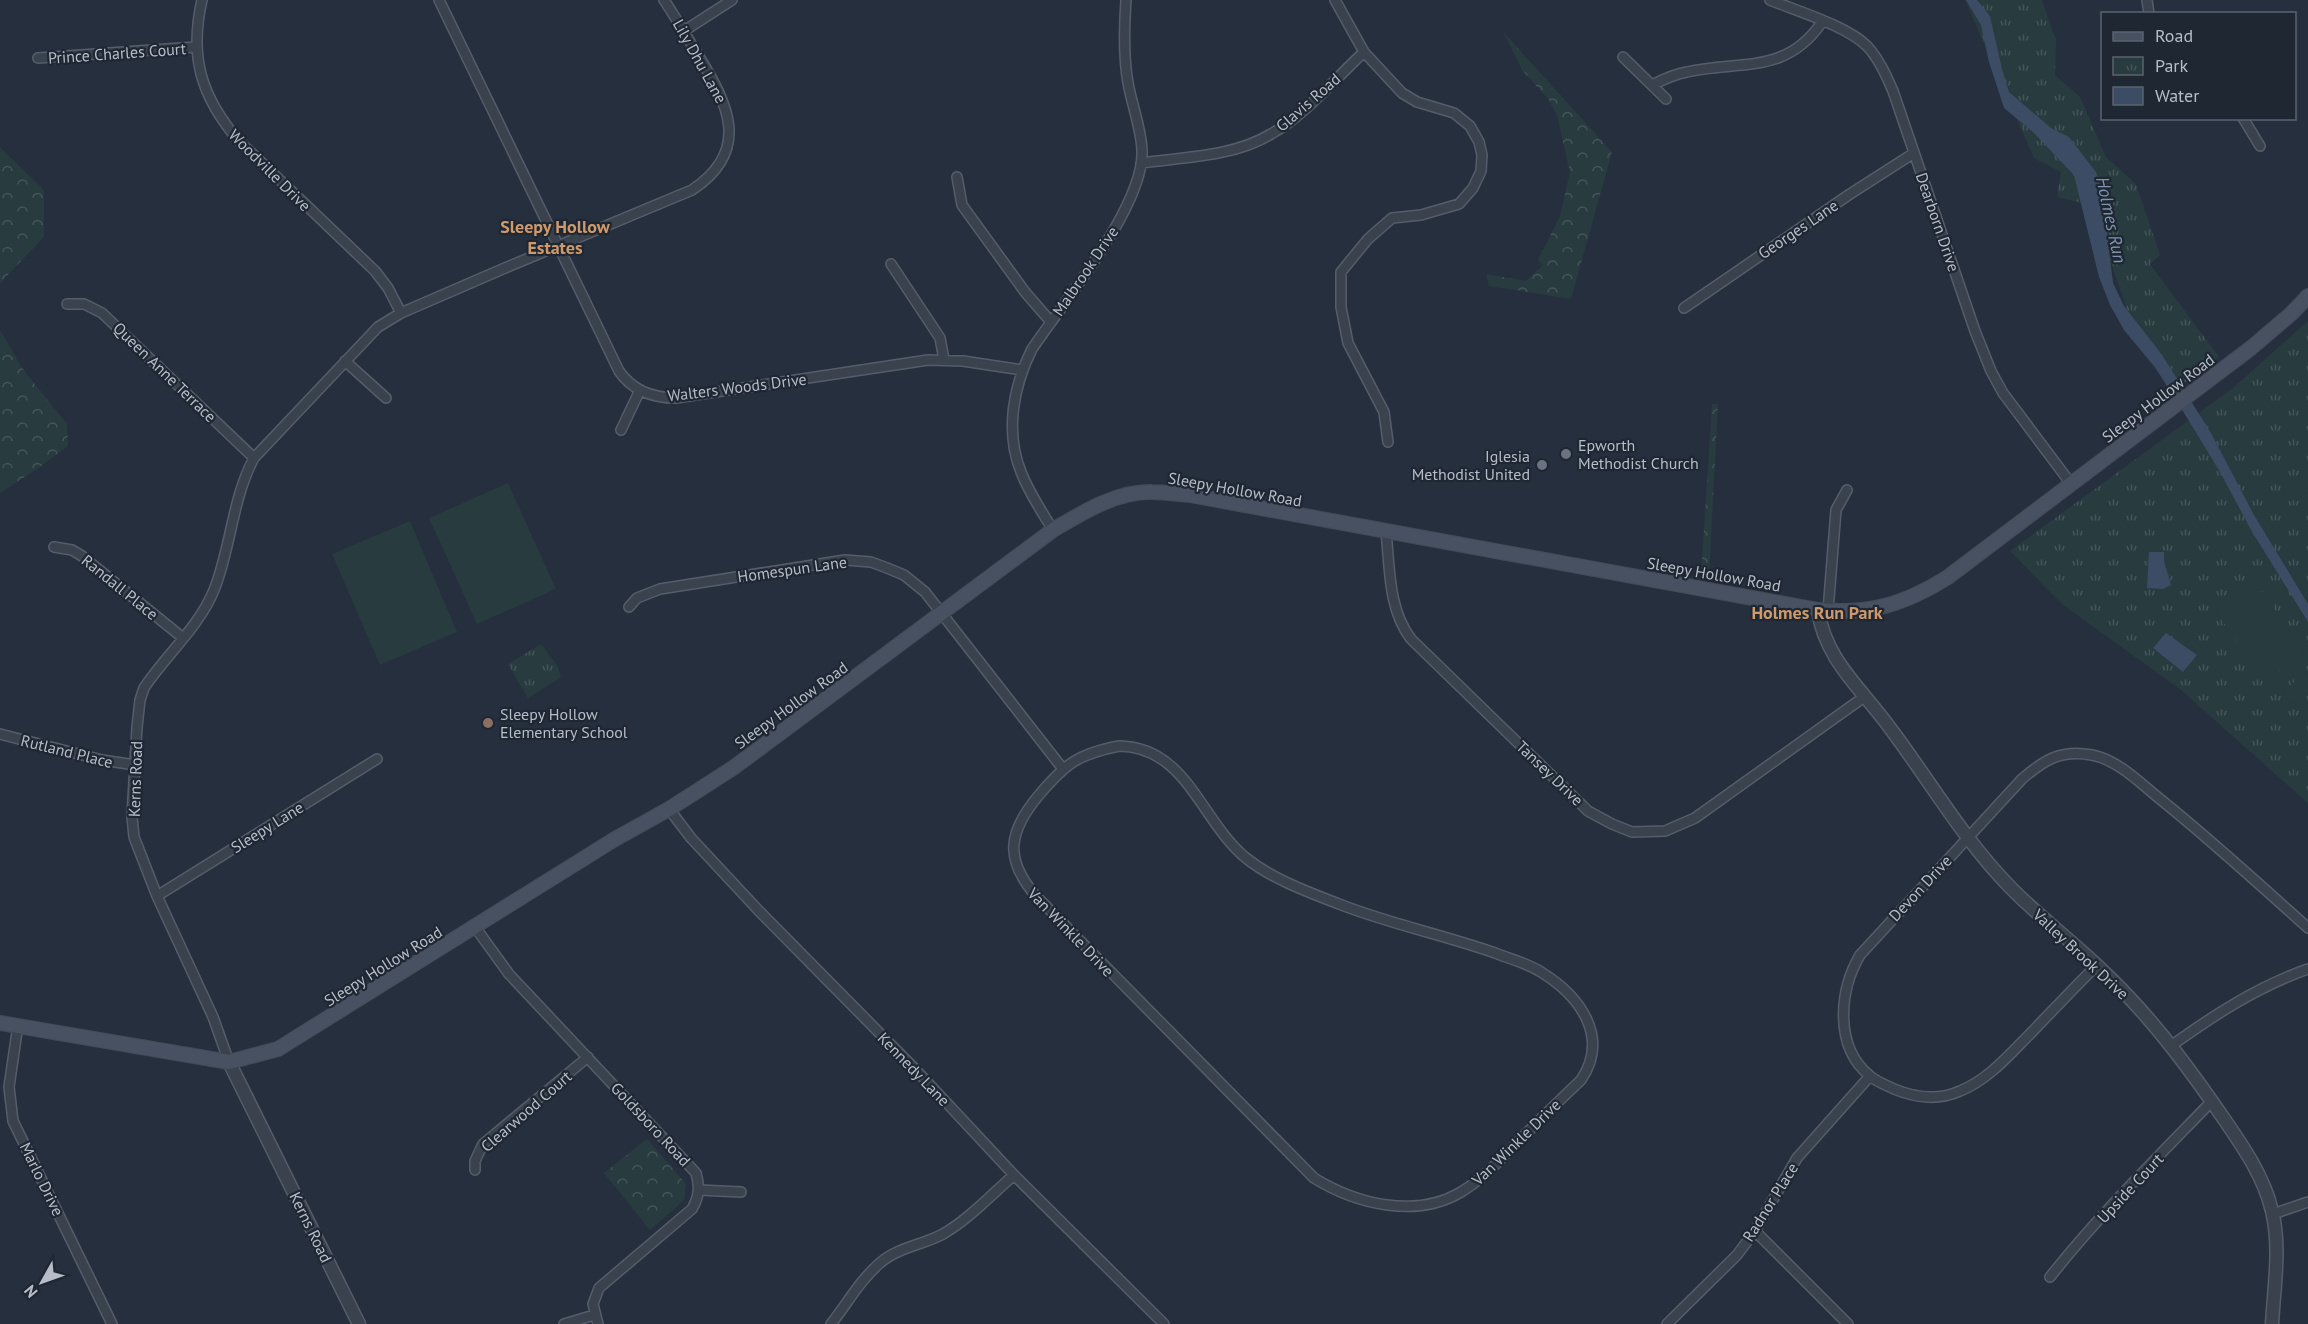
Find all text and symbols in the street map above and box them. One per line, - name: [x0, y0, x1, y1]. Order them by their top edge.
- legend: [2101, 12, 2296, 120]
- street label: Lily Dhu Lane: [669, 15, 731, 107]
- text: Road: [2155, 24, 2193, 47]
- street label: Prince Charles Court: [47, 38, 187, 68]
- text: Park: [2155, 54, 2188, 77]
- street label: Glavis Road: [1272, 68, 1344, 136]
- text: Water: [2155, 84, 2199, 107]
- street label: Woodville Drive: [225, 125, 315, 215]
- street label: Dearborn Drive: [1912, 170, 1964, 274]
- water label: Holmes Run: [2091, 175, 2132, 265]
- street label: Georges Lane: [1754, 195, 1842, 263]
- district label: Sleepy Hollow Estates: [500, 215, 611, 259]
- street label: Malbrook Drive: [1048, 222, 1122, 320]
- street label: Queen Anne Terrace: [109, 318, 221, 426]
- street label: Sleepy Hollow Road: [2098, 349, 2218, 447]
- street label: Walters Woods Drive: [666, 369, 808, 405]
- place label: Epworth Methodist Church: [1578, 435, 1699, 473]
- place label: Iglesia Methodist United: [1412, 446, 1530, 484]
- marker: Epworth Methodist Church: [1559, 447, 1573, 461]
- marker: Iglesia Methodist United: [1535, 458, 1549, 472]
- street label: Sleepy Hollow Road: [1167, 467, 1303, 511]
- street label: Randall Place: [78, 550, 162, 624]
- street label: Homespun Lane: [736, 551, 848, 587]
- street label: Sleepy Hollow Road: [1646, 552, 1782, 596]
- district label: Holmes Run Park: [1751, 601, 1883, 624]
- street label: Sleepy Hollow Road: [730, 657, 852, 753]
- place label: Sleepy Hollow Elementary School: [500, 704, 628, 742]
- marker: Sleepy Hollow Elementary School: [481, 716, 495, 730]
- street label: Rutland Place: [19, 730, 115, 772]
- street label: Tansey Drive: [1512, 736, 1588, 810]
- street label: Kerns Road: [124, 741, 146, 817]
- street label: Sleepy Lane: [227, 797, 307, 857]
- street label: Devon Drive: [1884, 851, 1956, 925]
- street label: Van Winkle Drive: [1023, 883, 1118, 981]
- street label: Valley Brook Drive: [2028, 904, 2133, 1004]
- street label: Sleepy Hollow Road: [320, 922, 446, 1010]
- street label: Kennedy Lane: [874, 1028, 954, 1110]
- street label: Clearwood Court: [476, 1066, 576, 1156]
- street label: Goldsboro Road: [607, 1078, 695, 1170]
- street label: Van Winkle Drive: [1467, 1095, 1565, 1190]
- street label: Marlo Drive: [16, 1139, 68, 1219]
- street label: Upside Court: [2093, 1148, 2168, 1227]
- street label: Radnor Place: [1738, 1159, 1802, 1245]
- street label: Kerns Road: [285, 1188, 337, 1266]
- north arrow: [12, 1252, 72, 1312]
- text: N: [19, 1281, 42, 1302]

